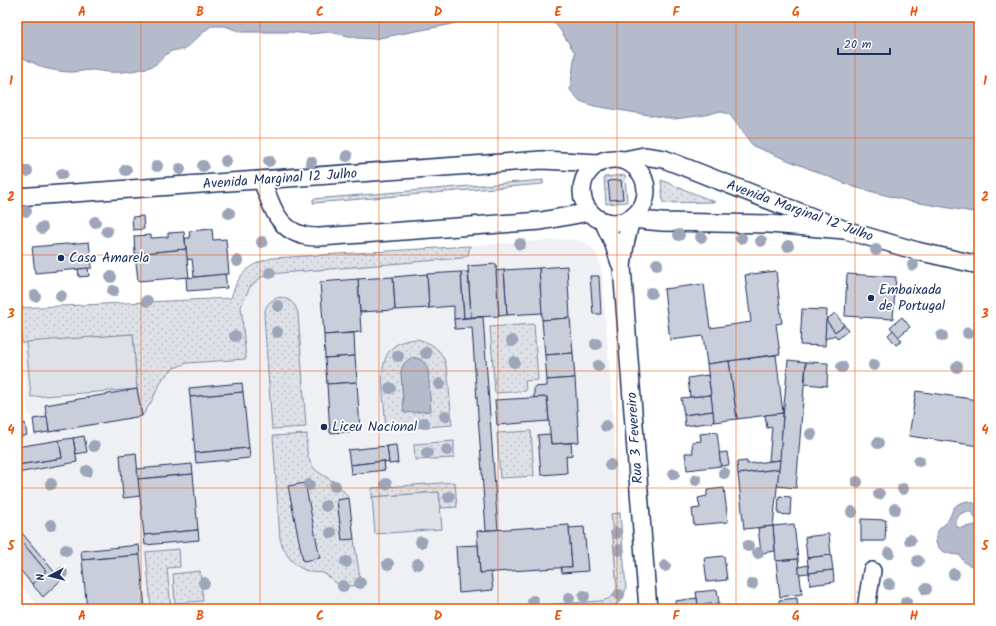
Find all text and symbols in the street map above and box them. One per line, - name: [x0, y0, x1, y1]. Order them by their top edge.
- text: A: [78, 2, 86, 23]
- text: B: [196, 2, 204, 23]
- text: C: [316, 2, 324, 23]
- text: D: [434, 2, 443, 23]
- text: E: [554, 2, 562, 23]
- text: F: [672, 2, 680, 23]
- text: G: [792, 2, 800, 23]
- text: H: [910, 2, 919, 23]
- scale bar: [838, 30, 890, 56]
- text: 20 m: [844, 35, 872, 54]
- text: 1: [9, 71, 13, 92]
- text: 1: [983, 71, 987, 92]
- street label: Avenida Marginal 12 Julho: [202, 163, 358, 195]
- street label: Avenida Marginal 12 Julho: [724, 174, 876, 248]
- text: 2: [7, 187, 15, 208]
- text: 2: [981, 187, 989, 208]
- place label: Casa Amarela: [69, 247, 149, 269]
- marker: Casa Amarela: [56, 253, 66, 263]
- place label: Embaixada de Portugal: [879, 279, 946, 317]
- marker: Embaixada de Portugal: [866, 293, 876, 303]
- text: 3: [6, 304, 15, 325]
- text: 3: [980, 304, 989, 325]
- street label: Rua 3 Fevereiro: [621, 391, 649, 485]
- place label: Liceu Nacional: [332, 416, 418, 438]
- text: 4: [7, 420, 15, 441]
- text: 4: [981, 420, 989, 441]
- marker: Liceu Nacional: [319, 422, 329, 432]
- text: 5: [7, 536, 16, 557]
- text: 5: [981, 536, 990, 557]
- north arrow: [30, 556, 70, 596]
- text: N: [32, 573, 50, 582]
- text: A: [78, 606, 86, 626]
- text: B: [196, 606, 204, 626]
- text: C: [316, 606, 324, 626]
- text: D: [434, 606, 443, 626]
- text: E: [554, 606, 562, 626]
- text: F: [672, 606, 680, 626]
- text: G: [792, 606, 800, 626]
- text: H: [910, 606, 919, 626]

